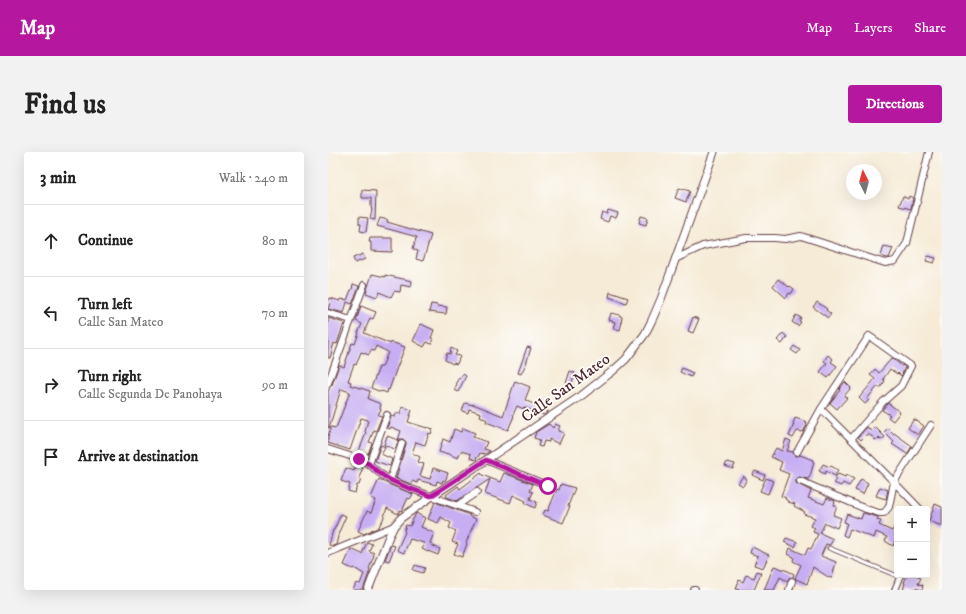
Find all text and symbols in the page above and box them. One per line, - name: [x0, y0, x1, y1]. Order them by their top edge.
- text: Map: [20, 17, 55, 40]
- text: Map: [806, 19, 832, 37]
- text: Layers: [854, 19, 892, 37]
- text: Share: [914, 19, 946, 37]
- button: Directions: [848, 85, 942, 123]
- text: Find us: [24, 87, 106, 122]
- north arrow: [846, 164, 882, 200]
- text: 3 min: [40, 167, 76, 189]
- text: Walk · 240 m: [219, 170, 288, 186]
- icon: ahead: [40, 230, 62, 252]
- text: Continue: [78, 231, 133, 250]
- text: 80 m: [262, 233, 288, 249]
- text: Turn left: [78, 295, 132, 314]
- icon: left: [40, 302, 62, 324]
- text: 70 m: [262, 305, 288, 321]
- text: Calle San Mateo: [78, 314, 163, 330]
- street label: Calle San Mateo: [517, 349, 614, 427]
- text: Turn right: [78, 367, 141, 386]
- icon: right: [40, 374, 62, 396]
- text: 90 m: [262, 377, 288, 393]
- text: Calle Segunda De Panohaya: [78, 386, 222, 402]
- icon: arrive: [40, 446, 62, 468]
- text: Arrive at destination: [78, 447, 198, 466]
- route end: [350, 450, 368, 468]
- route start: [539, 477, 557, 495]
- map controls: [894, 506, 930, 578]
- button: +: [894, 506, 930, 542]
- button: −: [894, 542, 930, 578]

